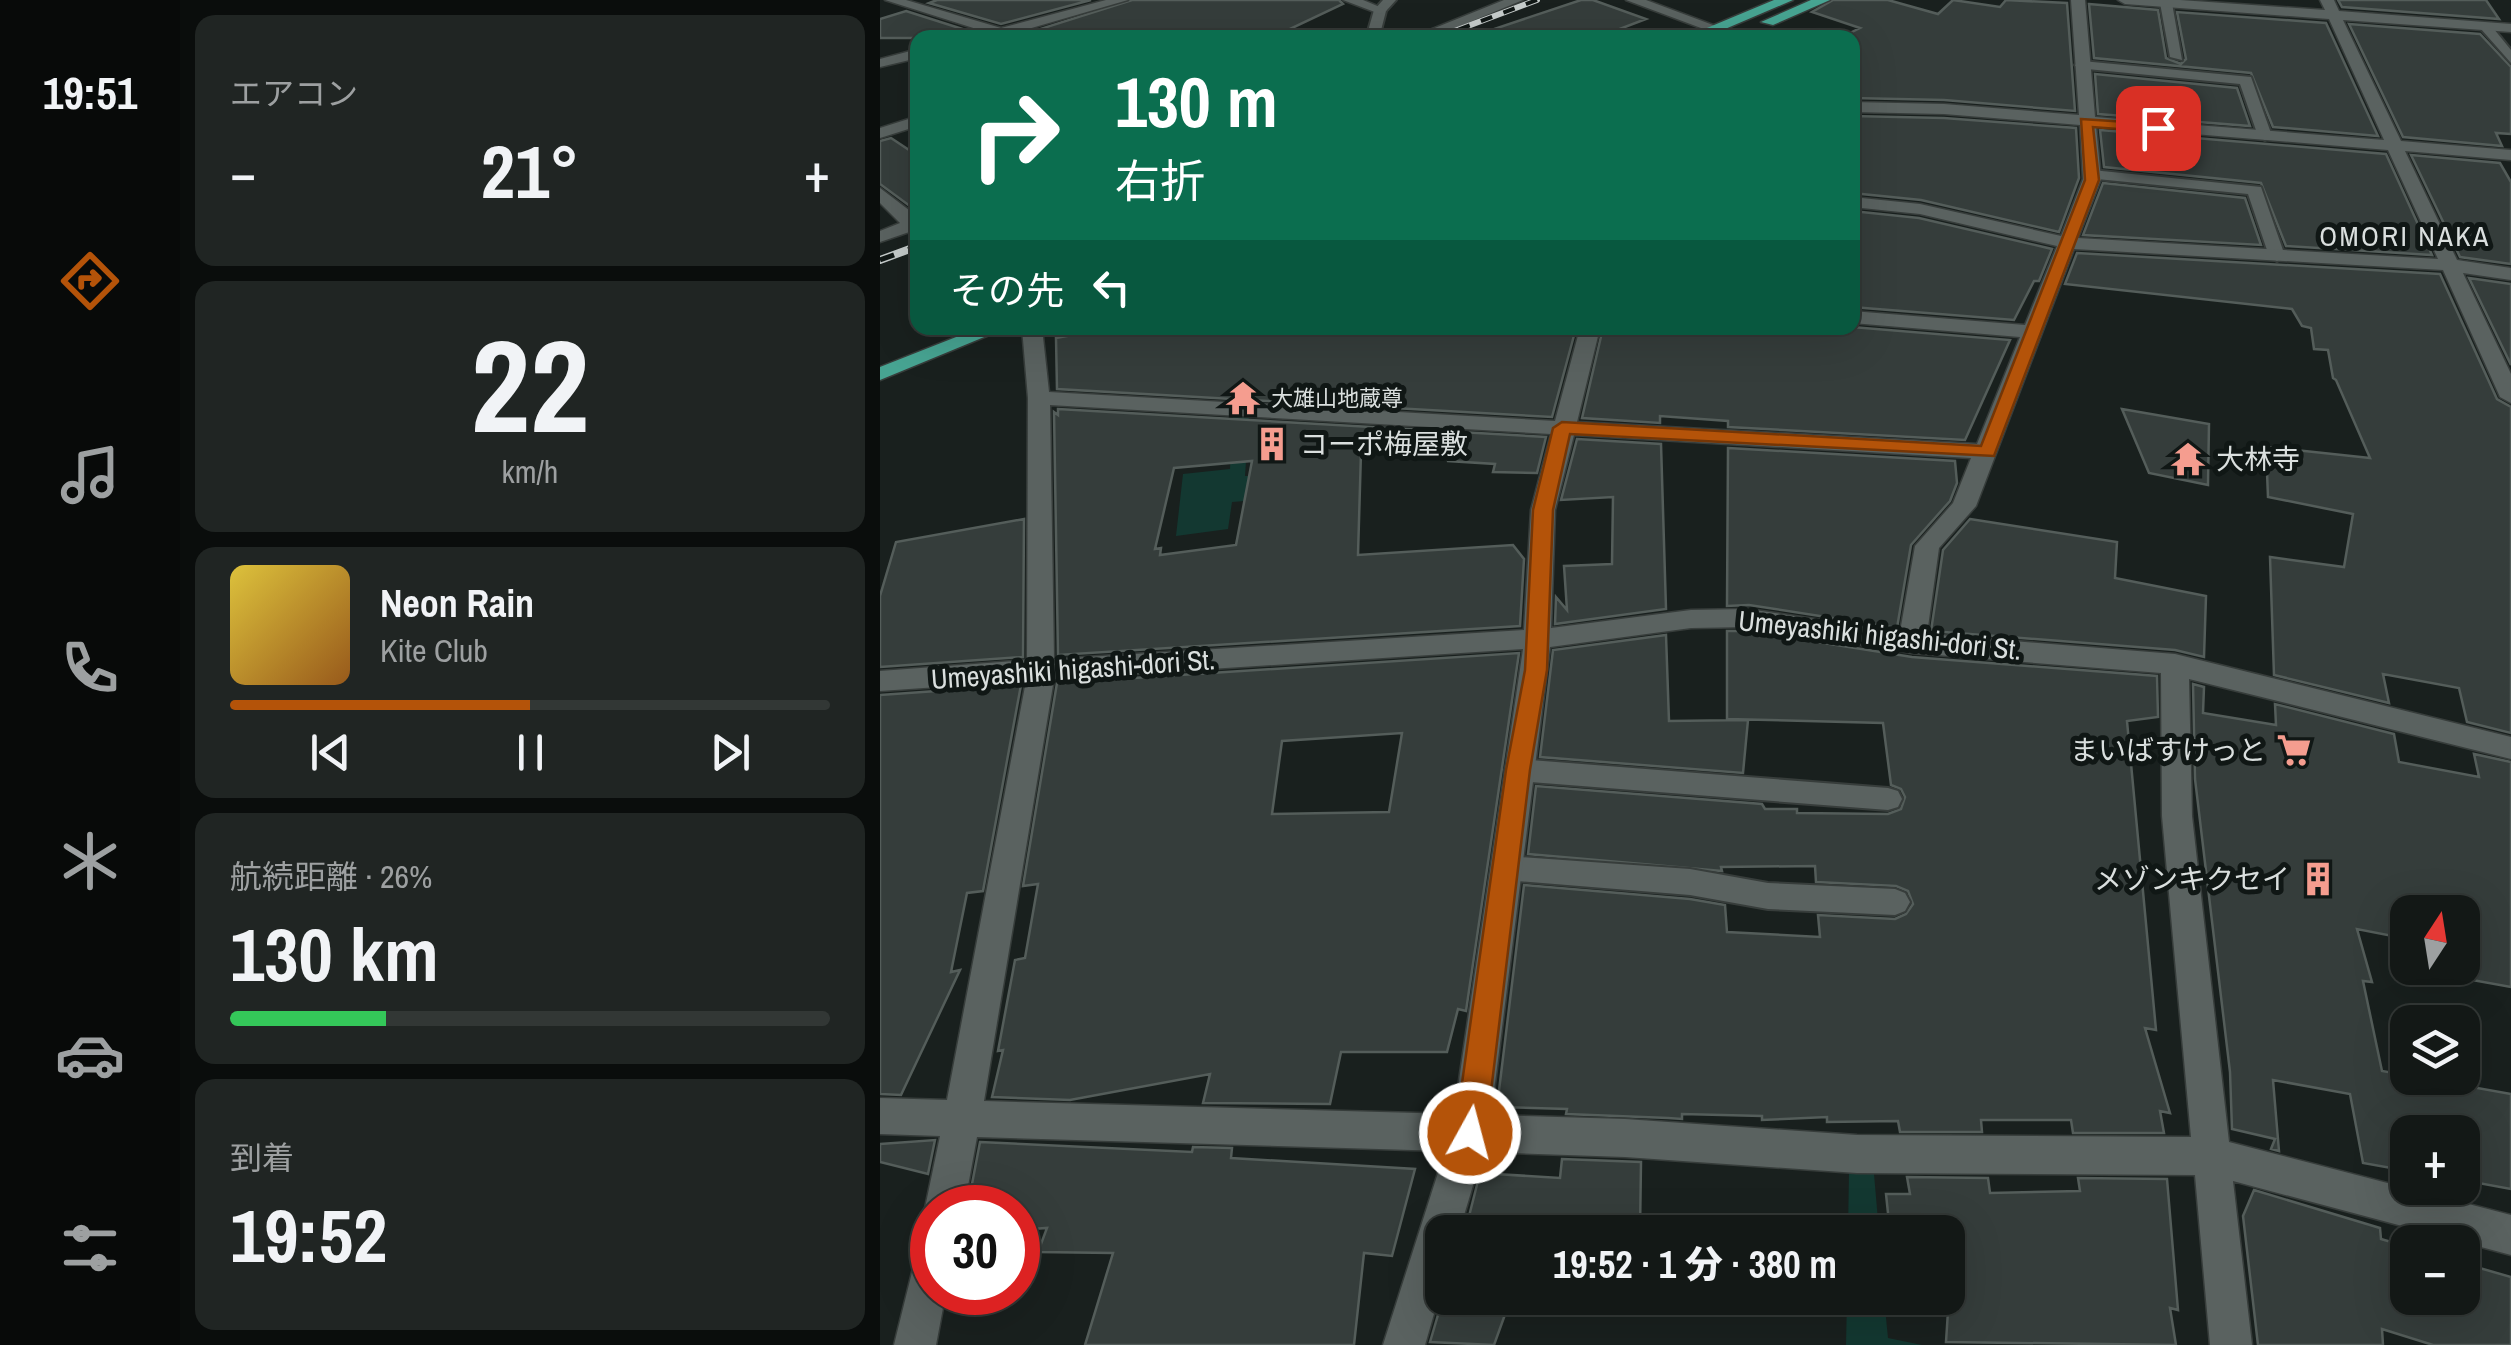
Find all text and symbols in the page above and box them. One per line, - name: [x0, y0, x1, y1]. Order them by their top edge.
- text: 130 m: [1115, 55, 1278, 149]
- text: 19:51: [43, 62, 137, 123]
- icon: right: [950, 70, 1080, 200]
- text: エアコン: [230, 72, 358, 115]
- pin: [2116, 86, 2201, 171]
- icon: arrive: [2131, 101, 2186, 156]
- text: 21°: [481, 120, 579, 221]
- text: −: [230, 135, 256, 209]
- text: +: [804, 135, 830, 209]
- text: 右折: [1115, 150, 1205, 211]
- district label: OMORI NAKA: [2319, 217, 2491, 255]
- icon: directions: [55, 246, 125, 316]
- icon: left: [1084, 260, 1139, 315]
- text: その先: [950, 265, 1064, 316]
- text: 22: [471, 297, 589, 473]
- temple icon: 大雄山地蔵尊: [1224, 379, 1262, 417]
- place label: 大雄山地蔵尊: [1271, 383, 1403, 413]
- building icon: コーポ梅屋敷: [1253, 425, 1291, 463]
- place label: コーポ梅屋敷: [1300, 425, 1468, 463]
- icon: music: [55, 440, 125, 510]
- temple icon: 大林寺: [2169, 440, 2207, 478]
- place label: 大林寺: [2216, 440, 2300, 478]
- text: km/h: [502, 450, 558, 493]
- text: Neon Rain: [380, 578, 534, 629]
- street label: Umeyashiki higashi-dori St.: [1736, 601, 2024, 669]
- text: Kite Club: [380, 629, 488, 672]
- icon: phone: [55, 633, 125, 703]
- street label: Umeyashiki higashi-dori St.: [930, 640, 1216, 698]
- icon: previous: [303, 725, 358, 780]
- icon: pause: [503, 725, 558, 780]
- icon: next: [703, 725, 758, 780]
- place label: まいばすけっと: [2070, 731, 2266, 769]
- supermarket icon: まいばすけっと: [2275, 731, 2313, 769]
- icon: climate: [55, 826, 125, 896]
- text: 航続距離 · 26%: [230, 855, 432, 898]
- place label: メゾンキクセイ: [2094, 860, 2290, 898]
- building icon: メゾンキクセイ: [2299, 860, 2337, 898]
- north arrow: [2390, 895, 2480, 985]
- map controls: [2390, 895, 2480, 1315]
- text: 130 km: [230, 903, 439, 1004]
- button: layers: [2390, 1005, 2480, 1095]
- icon: car: [55, 1020, 125, 1090]
- position arrow: [1418, 1081, 1522, 1185]
- button: +: [2390, 1115, 2480, 1205]
- text: 到着: [230, 1136, 294, 1179]
- text: 19:52: [230, 1184, 387, 1285]
- speed limit sign: 30: [910, 1185, 1040, 1315]
- icon: filters: [55, 1213, 125, 1283]
- button: −: [2390, 1225, 2480, 1315]
- text: 19:52 · 1 分 · 380 m: [1553, 1239, 1837, 1290]

